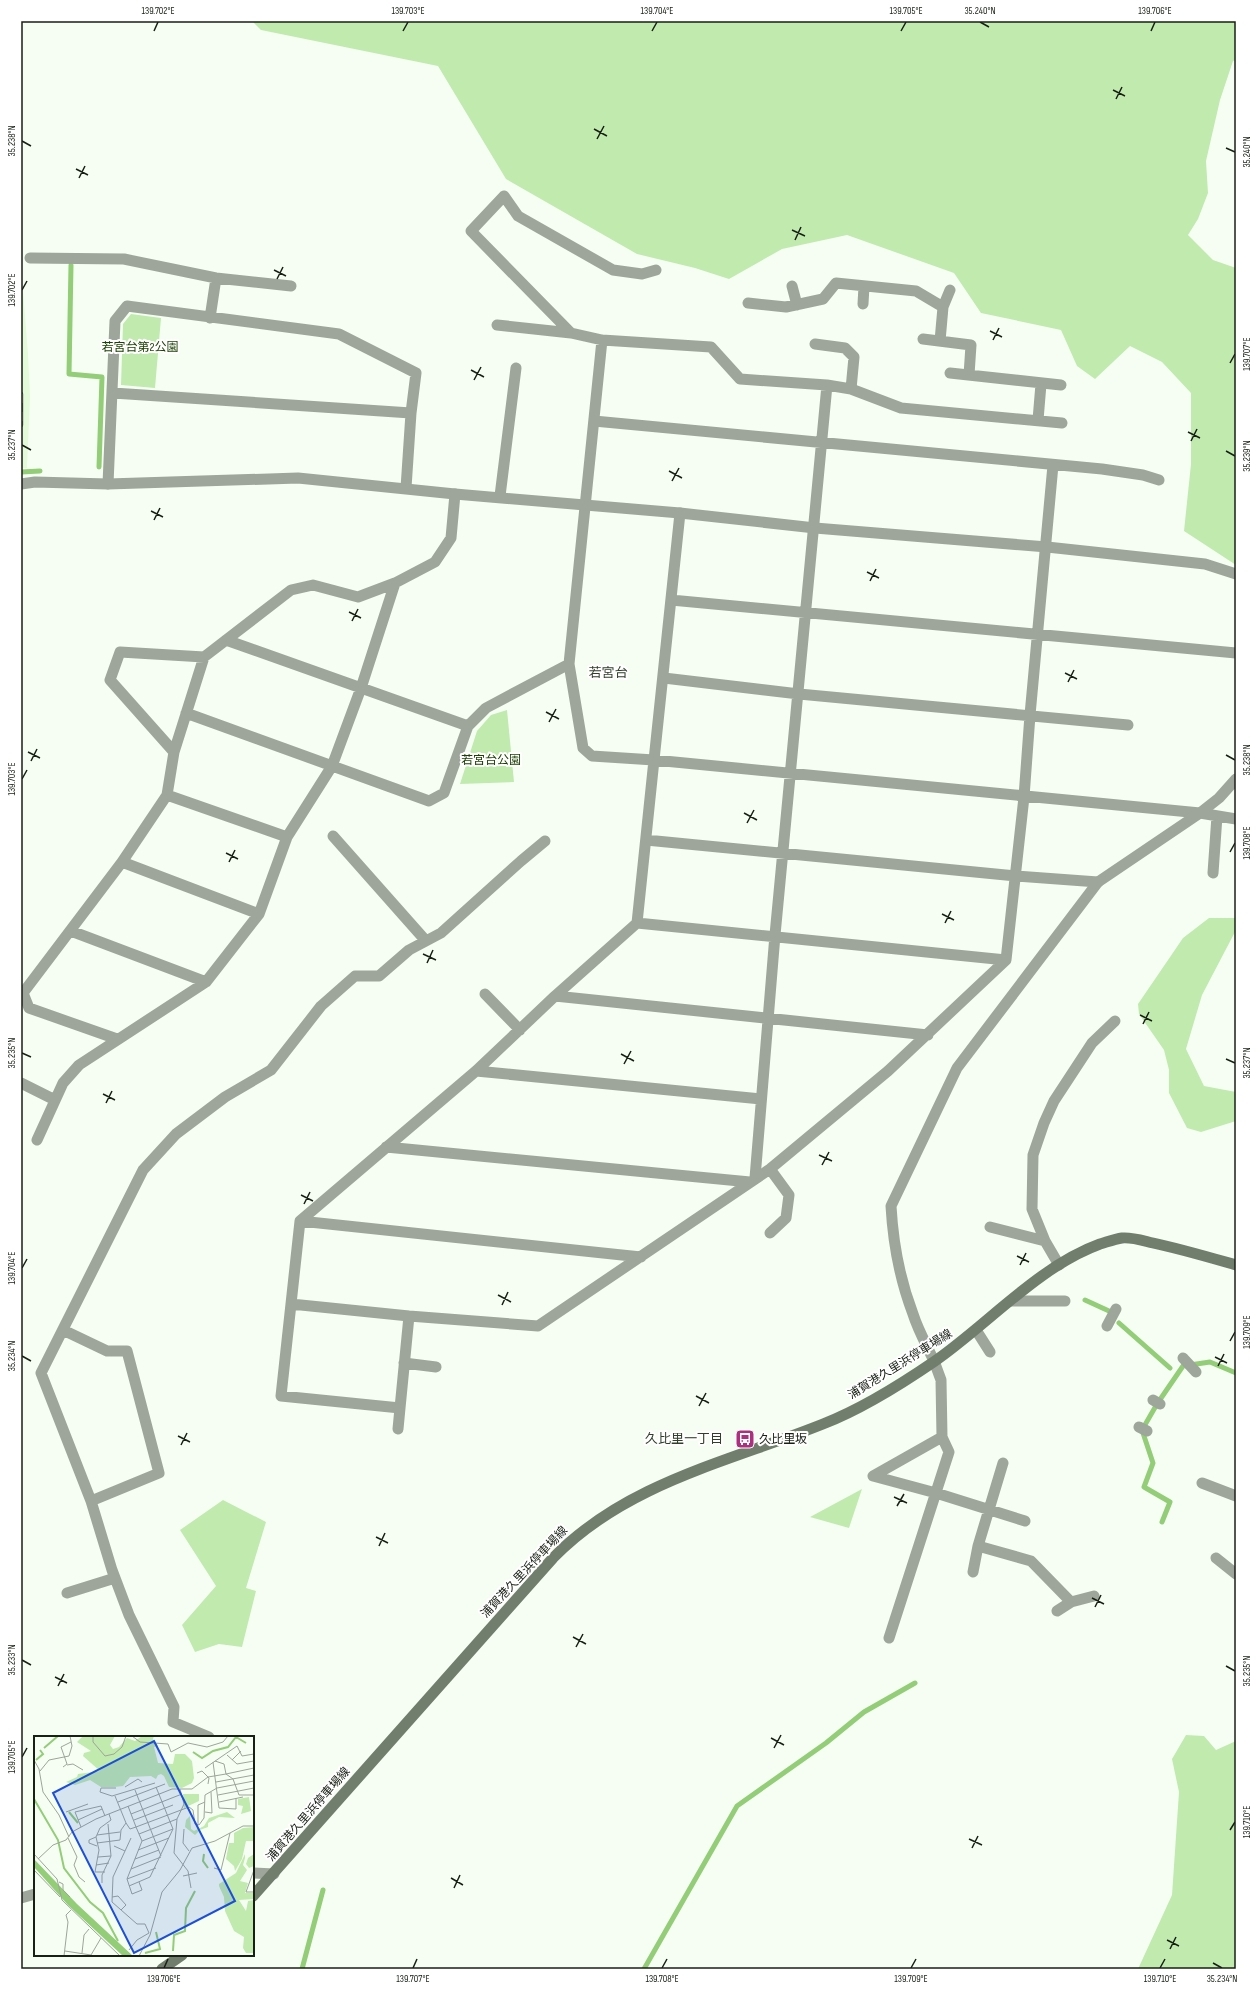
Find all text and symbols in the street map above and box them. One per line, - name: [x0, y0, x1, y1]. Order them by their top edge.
- text: 139.702°E: [141, 5, 175, 17]
- text: 139.703°E: [391, 5, 425, 17]
- text: 139.704°E: [641, 5, 673, 17]
- text: 139.705°E: [890, 5, 923, 17]
- text: 35.240°N: [964, 5, 996, 17]
- text: 139.706°E: [1138, 5, 1172, 17]
- text: 35.238°N: [6, 125, 18, 157]
- text: 35.240°N: [1241, 136, 1253, 168]
- text: 139.702°E: [6, 273, 18, 307]
- text: 139.707°E: [1241, 337, 1253, 371]
- park label: 若宮台第2公園: [102, 340, 178, 355]
- text: 35.237°N: [6, 429, 18, 461]
- text: 35.239°N: [1241, 440, 1253, 472]
- district label: 若宮台: [588, 665, 628, 681]
- text: 35.238°N: [1241, 744, 1253, 776]
- park label: 若宮台公園: [461, 753, 521, 768]
- text: 139.703°E: [6, 762, 18, 796]
- text: 139.708°E: [1241, 826, 1253, 860]
- text: 35.235°N: [6, 1038, 18, 1068]
- text: 35.237°N: [1241, 1047, 1253, 1079]
- text: 139.704°E: [6, 1252, 18, 1284]
- text: 139.709°E: [1241, 1315, 1253, 1349]
- street label: 浦賀港久里浜停車場線: [845, 1326, 955, 1403]
- text: 35.234°N: [6, 1341, 18, 1371]
- bus stop icon: 久比里坂: [734, 1428, 756, 1450]
- district label: 久比里一丁目: [645, 1431, 723, 1447]
- place label: 久比里坂: [759, 1432, 807, 1447]
- street label: 浦賀港久里浜停車場線: [478, 1523, 571, 1621]
- text: 35.233°N: [6, 1644, 18, 1676]
- text: 35.235°N: [1241, 1656, 1253, 1686]
- inset map: [34, 1736, 254, 1956]
- text: 139.705°E: [6, 1741, 18, 1774]
- street label: 浦賀港久里浜停車場線: [263, 1764, 353, 1865]
- text: 139.710°E: [1241, 1806, 1253, 1838]
- text: 139.706°E: [147, 1973, 181, 1985]
- text: 139.707°E: [396, 1973, 430, 1985]
- text: 139.708°E: [645, 1973, 679, 1985]
- text: 139.709°E: [894, 1973, 928, 1985]
- text: 139.710°E: [1144, 1973, 1176, 1985]
- text: 35.234°N: [1207, 1973, 1237, 1985]

